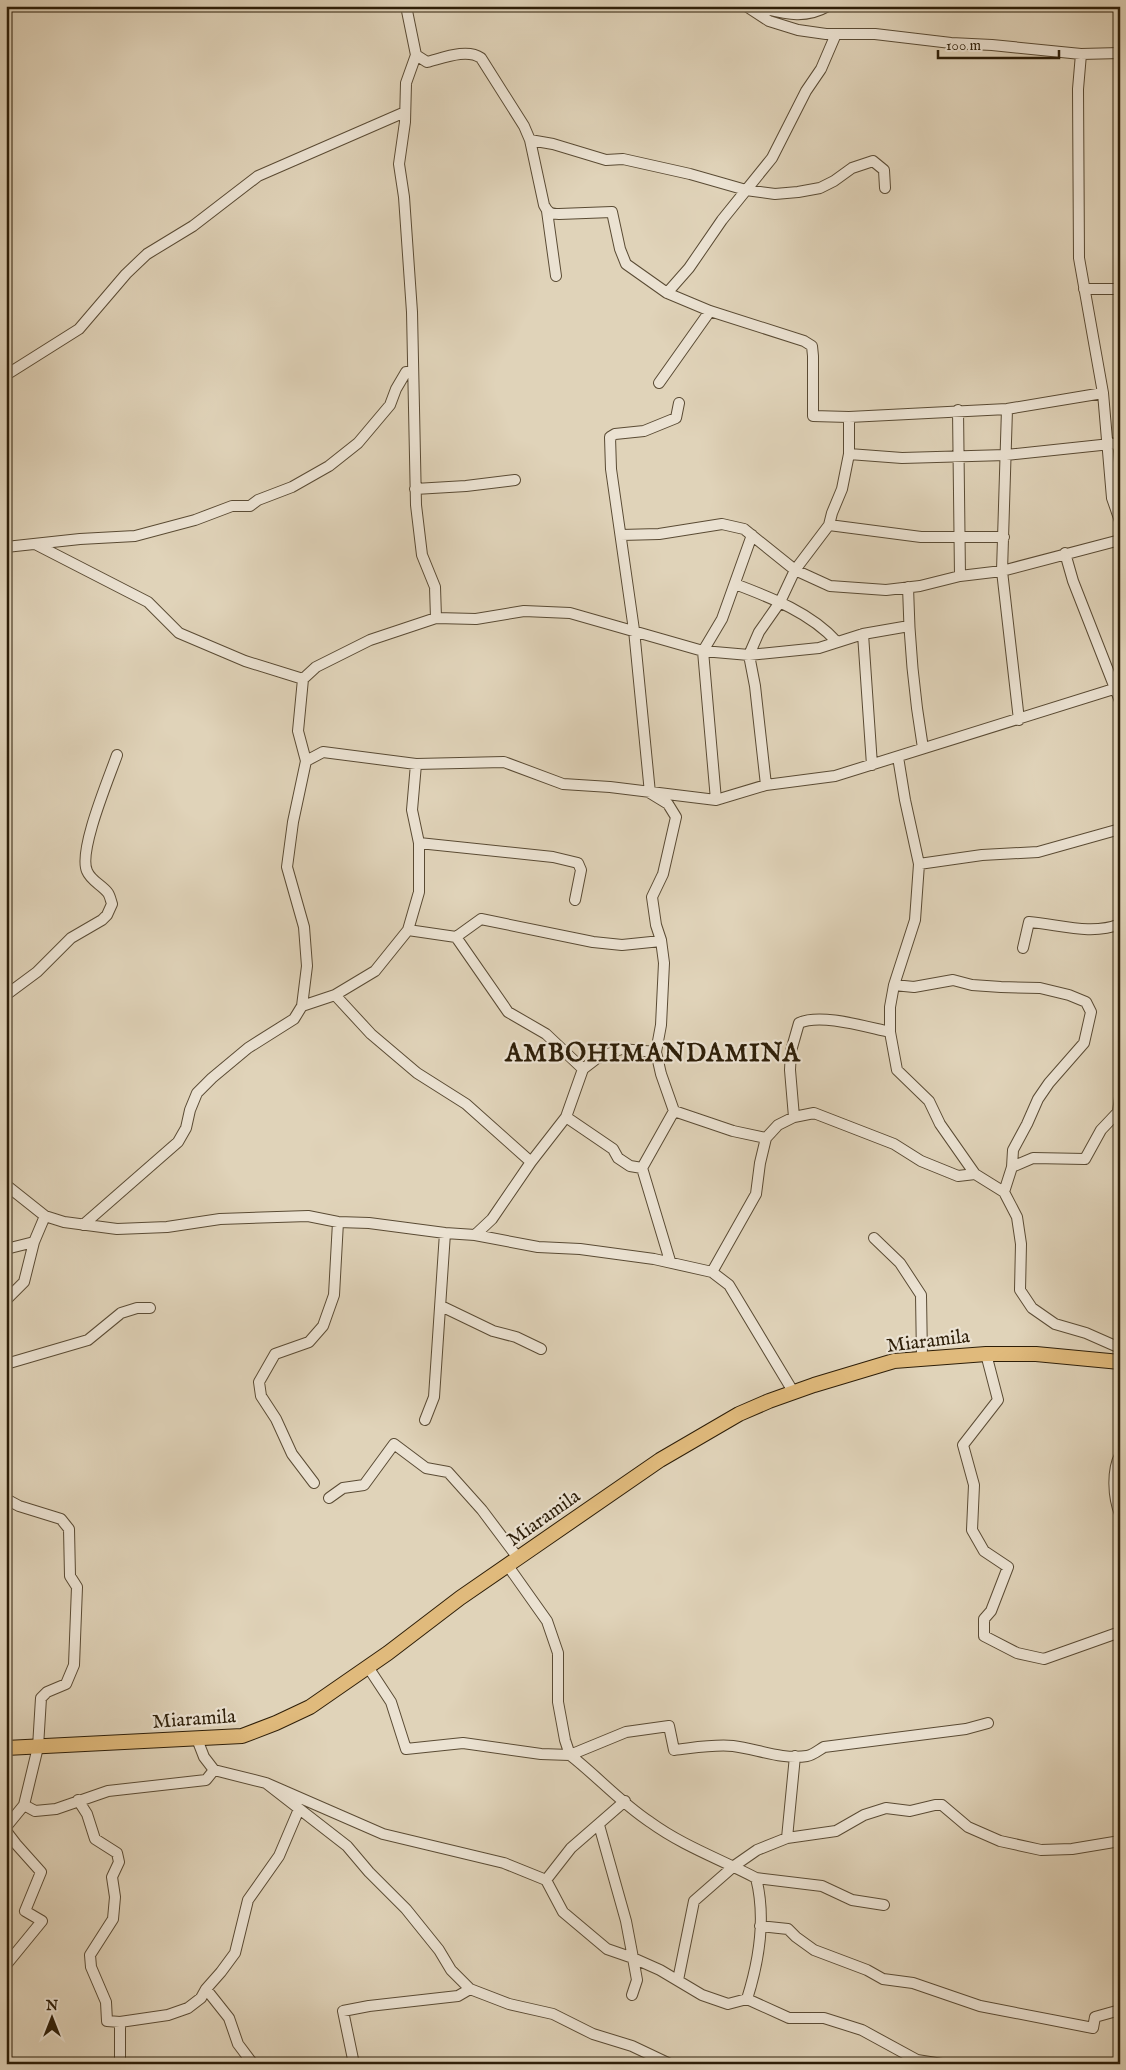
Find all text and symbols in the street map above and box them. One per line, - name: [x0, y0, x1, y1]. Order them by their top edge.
- scale bar: [938, 28, 1060, 60]
- text: 100 m: [946, 36, 982, 55]
- district label: AMBOHIMANDAMINA: [504, 1038, 801, 1070]
- street label: Miaramila: [885, 1324, 972, 1359]
- street label: Miaramila: [502, 1484, 586, 1552]
- street label: Miaramila: [151, 1704, 237, 1735]
- north arrow: [28, 1992, 78, 2042]
- text: N: [45, 1997, 58, 2015]

